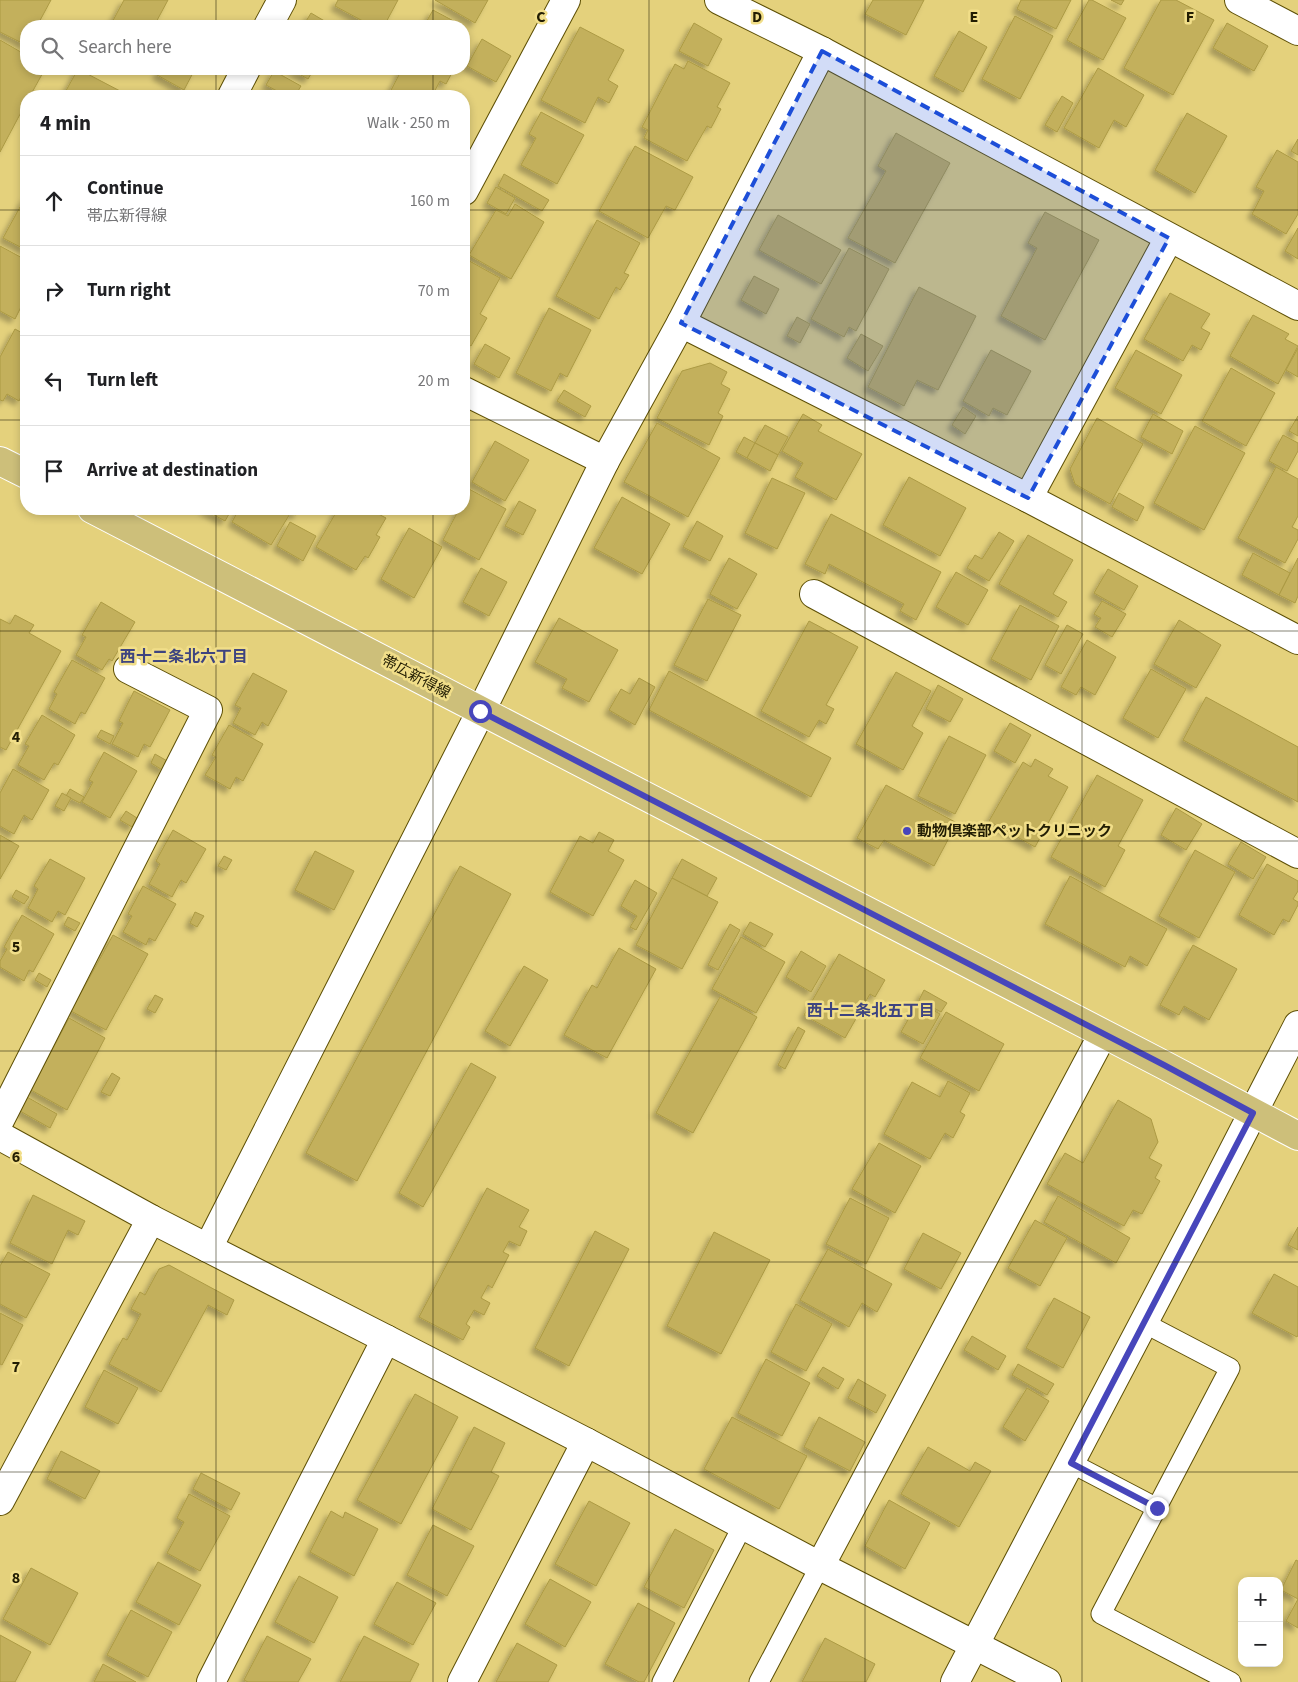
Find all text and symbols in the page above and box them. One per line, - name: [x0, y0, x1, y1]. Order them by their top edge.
- text: C: [536, 6, 546, 28]
- text: D: [752, 6, 762, 28]
- text: E: [970, 6, 978, 28]
- text: F: [1186, 6, 1194, 28]
- search box: [20, 20, 470, 75]
- icon: search: [38, 34, 66, 62]
- text: Search here: [78, 34, 172, 61]
- text: 4 min: [40, 108, 91, 138]
- text: Walk · 250 m: [367, 112, 450, 134]
- text: Continue: [87, 175, 164, 202]
- icon: ahead: [40, 187, 68, 215]
- text: 160 m: [410, 190, 450, 212]
- text: 帯広新得線: [87, 205, 167, 227]
- icon: right: [40, 277, 68, 305]
- text: Turn right: [87, 277, 171, 304]
- text: 70 m: [418, 280, 450, 302]
- icon: left: [40, 367, 68, 395]
- text: Turn left: [87, 367, 158, 394]
- text: 20 m: [418, 370, 450, 392]
- icon: arrive: [40, 457, 68, 485]
- text: Arrive at destination: [87, 457, 258, 484]
- district label: 西十二条北六丁目: [120, 646, 248, 668]
- street label: 帯広新得線: [378, 650, 454, 704]
- route start: [469, 700, 492, 723]
- text: 4: [12, 726, 21, 748]
- place label: 動物倶楽部ペットクリニック: [917, 821, 1112, 842]
- marker: 動物倶楽部ペットクリニック: [901, 825, 913, 837]
- text: 5: [12, 936, 20, 958]
- district label: 西十二条北五丁目: [807, 1000, 935, 1022]
- text: 6: [12, 1146, 20, 1168]
- text: 7: [12, 1356, 20, 1378]
- route end: [1146, 1497, 1169, 1520]
- text: 8: [12, 1567, 20, 1589]
- map controls: [1238, 1577, 1283, 1667]
- button: +: [1238, 1577, 1283, 1622]
- button: −: [1238, 1622, 1283, 1667]

